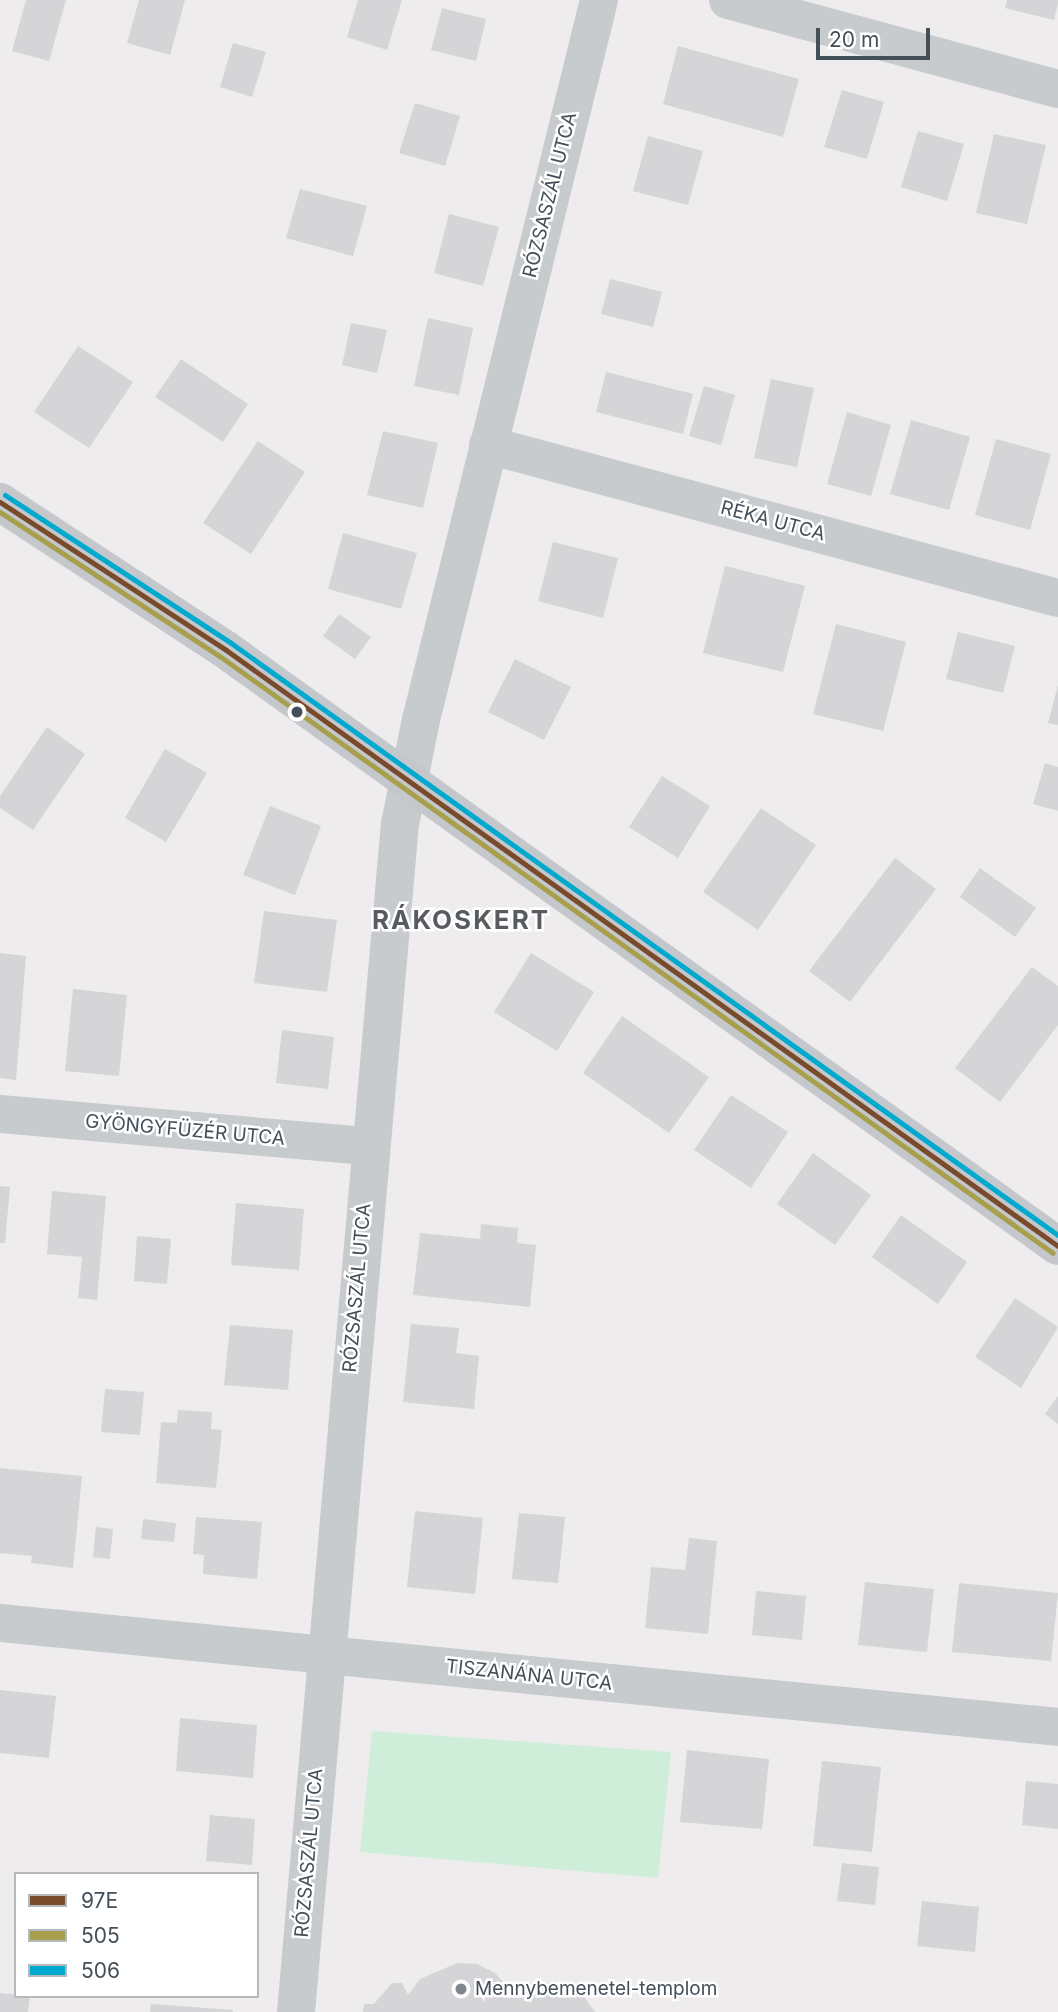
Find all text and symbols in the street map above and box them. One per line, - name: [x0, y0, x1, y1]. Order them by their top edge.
- scale bar: [820, 14, 934, 58]
- text: 20 m: [829, 27, 879, 52]
- street label: RÓZSASZÁL UTCA: [518, 110, 582, 280]
- street label: RÉKA UTCA: [718, 496, 828, 546]
- unlabelled marker: [290, 705, 304, 719]
- district label: RÁKOSKERT: [373, 904, 549, 936]
- street label: GYÖNGYFÜZÉR UTCA: [84, 1110, 286, 1150]
- street label: RÓZSASZÁL UTCA: [338, 1202, 376, 1374]
- street label: TISZANÁNA UTCA: [445, 1655, 613, 1695]
- street label: RÓZSASZÁL UTCA: [290, 1767, 328, 1939]
- legend: [14, 1872, 259, 1998]
- text: 97E: [81, 1888, 118, 1913]
- text: 505: [81, 1923, 120, 1948]
- text: 506: [81, 1958, 120, 1983]
- place label: Mennybemenetel-templom: [475, 1978, 717, 2000]
- marker: Mennybemenetel-templom: [453, 1981, 469, 1997]

